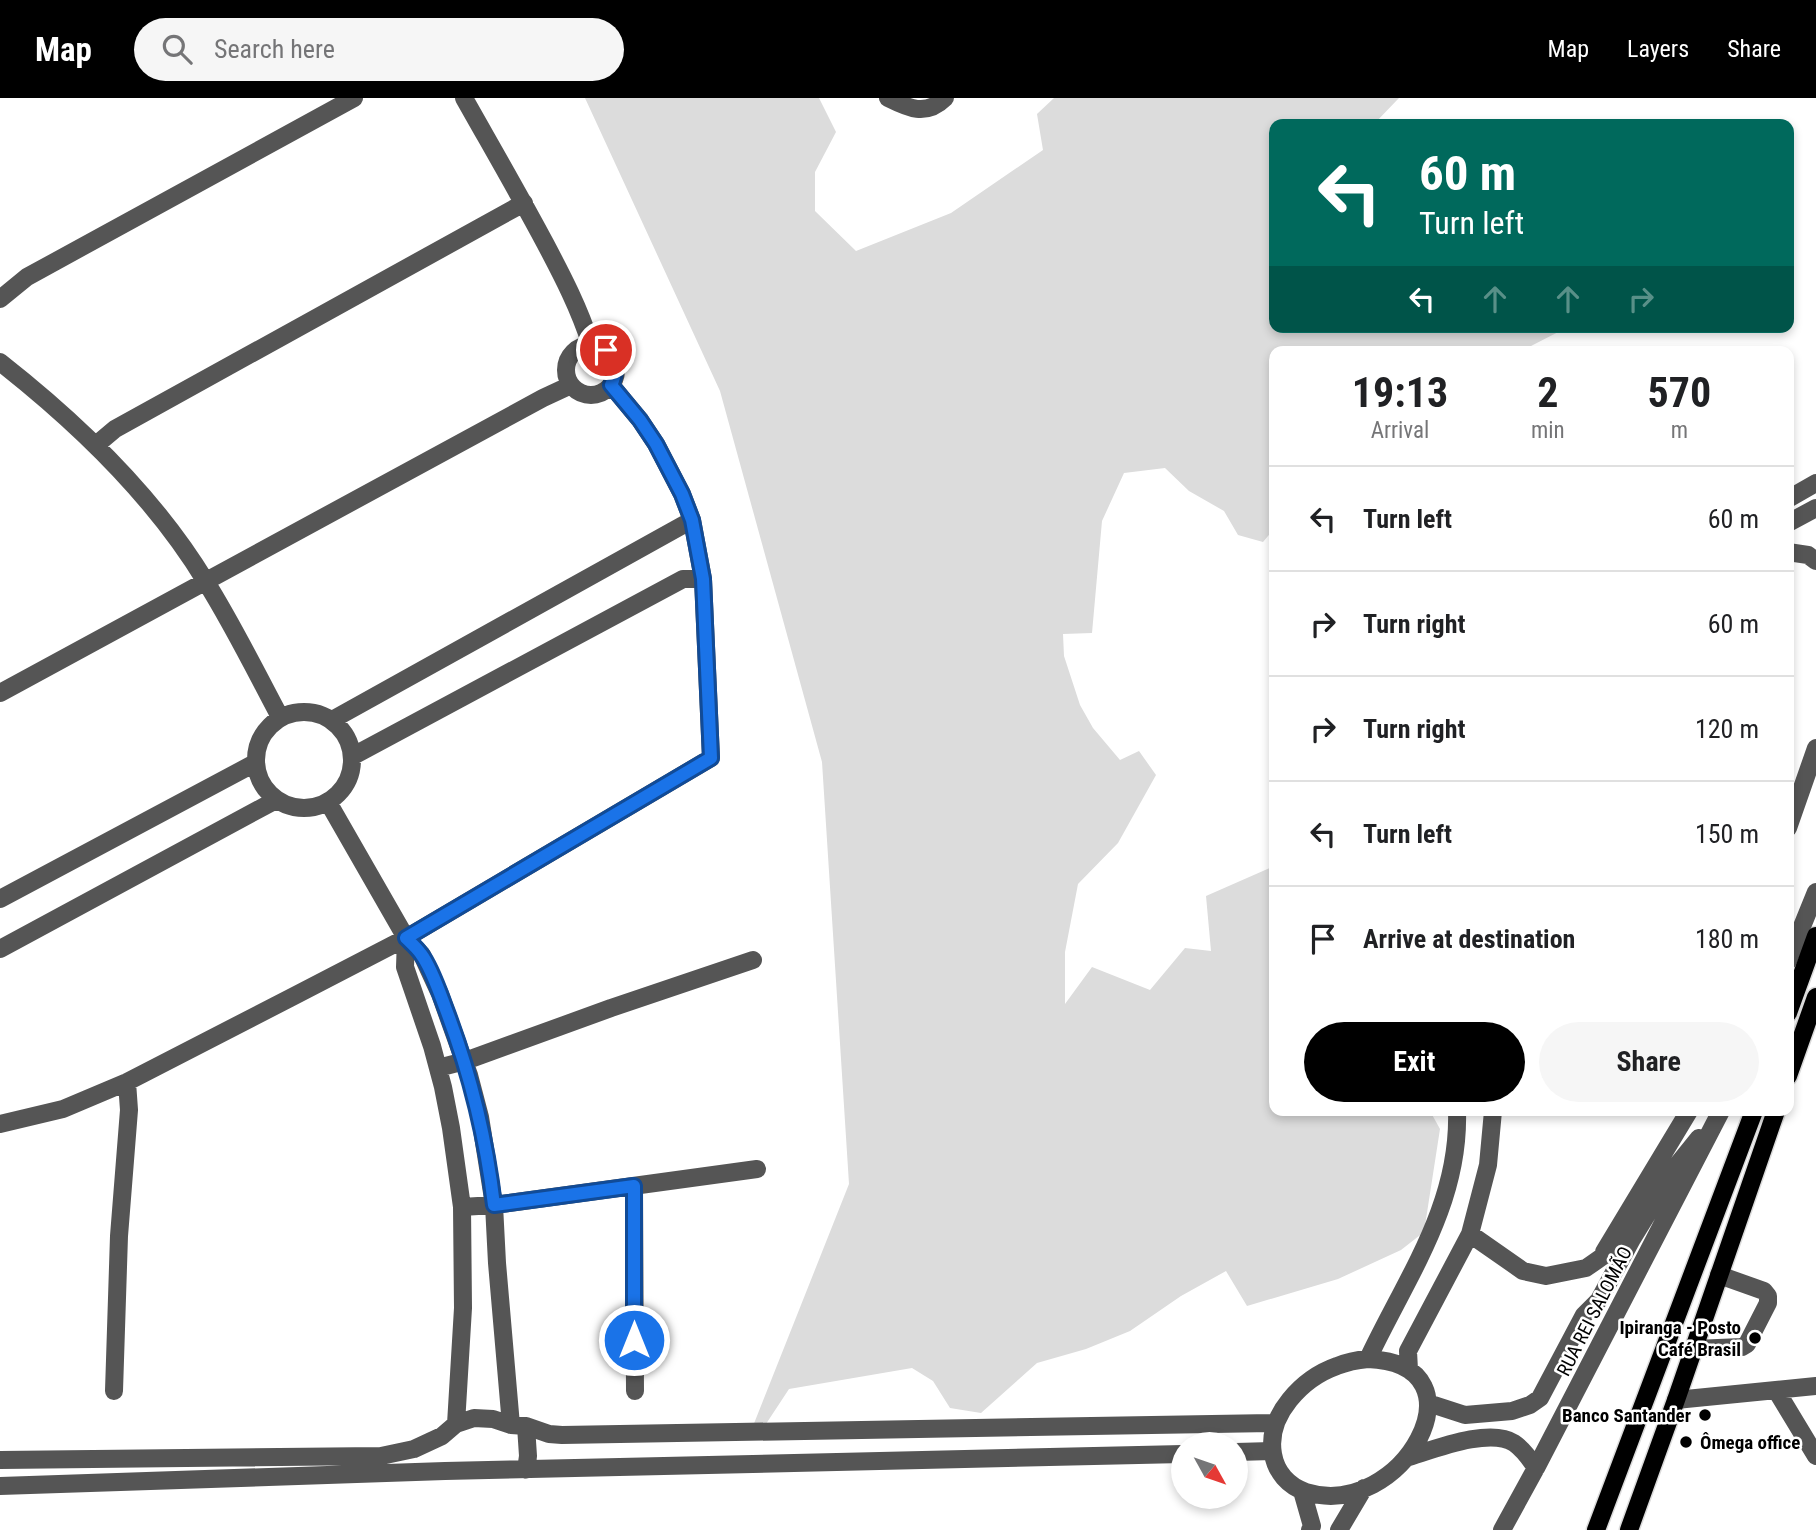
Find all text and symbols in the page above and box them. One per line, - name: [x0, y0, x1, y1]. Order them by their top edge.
- search box: [134, 18, 624, 81]
- text: Map: [35, 30, 92, 69]
- icon: search: [158, 30, 196, 68]
- text: Search here: [214, 34, 335, 64]
- text: Map: [1548, 35, 1589, 63]
- text: Layers: [1627, 35, 1689, 63]
- text: Share: [1727, 35, 1781, 63]
- text: 60 m: [1419, 145, 1516, 202]
- icon: left: [1304, 147, 1395, 238]
- text: Turn left: [1419, 204, 1524, 242]
- icon: left: [1403, 280, 1441, 318]
- icon: ahead: [1476, 280, 1514, 318]
- icon: ahead: [1549, 280, 1587, 318]
- icon: right: [1622, 280, 1660, 318]
- pin: [576, 320, 636, 380]
- icon: arrive: [587, 331, 625, 369]
- text: 19:13: [1352, 368, 1448, 417]
- text: 2: [1537, 368, 1558, 417]
- text: 570: [1647, 368, 1711, 417]
- text: Arrival: [1371, 417, 1429, 444]
- text: min: [1531, 417, 1565, 444]
- text: m: [1671, 417, 1688, 444]
- icon: left: [1304, 500, 1342, 538]
- text: Turn left: [1363, 504, 1452, 534]
- text: 60 m: [1708, 504, 1759, 534]
- icon: right: [1304, 605, 1342, 643]
- text: Turn right: [1363, 609, 1465, 639]
- text: 60 m: [1708, 609, 1759, 639]
- icon: right: [1304, 710, 1342, 748]
- text: Turn right: [1363, 714, 1465, 744]
- text: 120 m: [1695, 714, 1759, 744]
- icon: left: [1304, 815, 1342, 853]
- text: Turn left: [1363, 819, 1452, 849]
- text: 150 m: [1695, 819, 1759, 849]
- icon: arrive: [1304, 920, 1342, 958]
- text: Arrive at destination: [1363, 924, 1575, 954]
- text: 180 m: [1695, 924, 1759, 954]
- button: Exit: [1304, 1022, 1525, 1102]
- button: Share: [1539, 1022, 1759, 1102]
- street label: RUA REI SALOMÃO: [1552, 1243, 1637, 1380]
- position arrow: [597, 1303, 671, 1377]
- place label: Ipiranga - Posto Café Brasil: [1619, 1316, 1741, 1361]
- marker: Ipiranga - Posto Café Brasil: [1747, 1330, 1763, 1346]
- place label: Banco Santander: [1562, 1404, 1691, 1427]
- marker: Banco Santander: [1697, 1407, 1713, 1423]
- place label: Ômega office: [1700, 1431, 1800, 1454]
- north arrow: [1171, 1432, 1248, 1508]
- map controls: [1171, 1432, 1248, 1509]
- marker: Ômega office: [1678, 1434, 1694, 1450]

